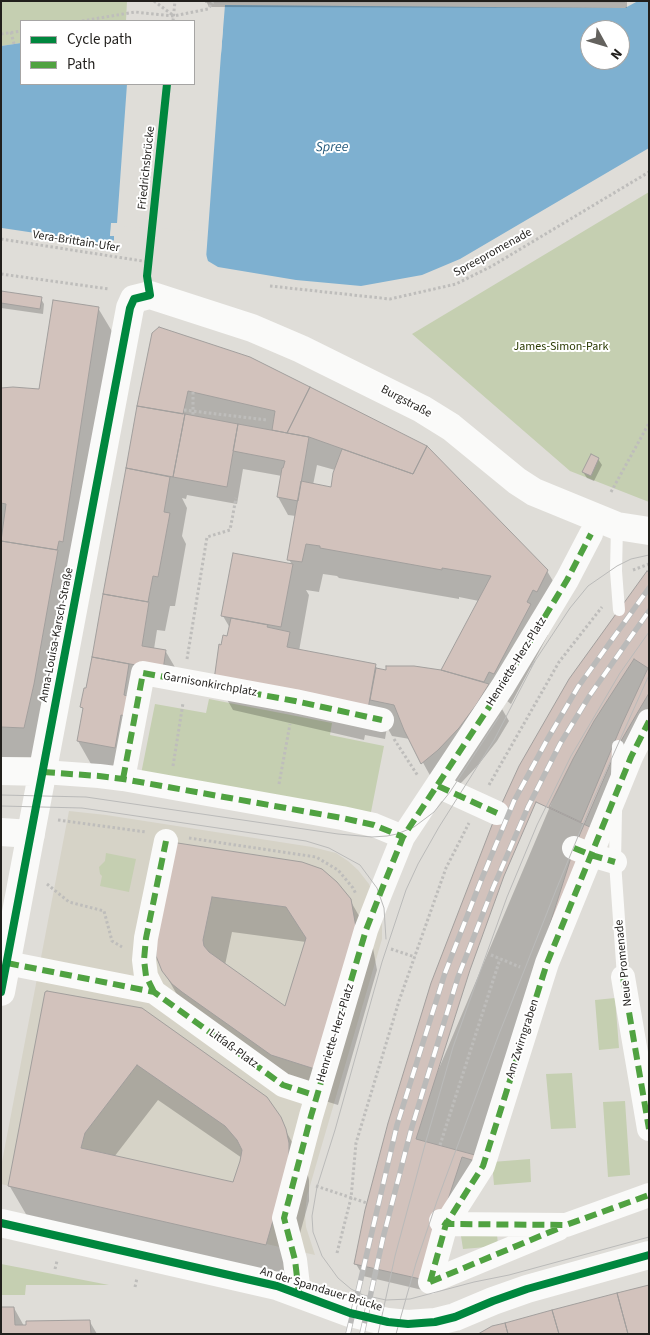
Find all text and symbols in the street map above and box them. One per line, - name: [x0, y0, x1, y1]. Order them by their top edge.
- legend: [20, 20, 195, 85]
- north arrow: [580, 20, 630, 70]
- text: Cycle path: [67, 29, 132, 50]
- text: N: [605, 44, 627, 64]
- text: Path: [67, 54, 95, 75]
- street label: Friedrichsbrücke: [135, 125, 159, 211]
- water label: Spree: [316, 139, 348, 157]
- street label: Spreepromenade: [451, 226, 535, 280]
- street label: Vera-Brittain-Ufer: [31, 228, 121, 256]
- park label: James-Simon-Park: [514, 340, 608, 354]
- street label: Burgstraße: [378, 383, 434, 421]
- street label: Anna-Louisa-Karsch-Straße: [37, 567, 77, 703]
- street label: Henriette-Herz-Platz: [484, 615, 550, 709]
- street label: Garnisonkirchplatz: [162, 670, 258, 700]
- street label: Neue Promenade: [612, 919, 636, 1007]
- street label: Henriette-Herz-Platz: [314, 982, 358, 1084]
- street label: Am Zwirngraben: [503, 998, 543, 1080]
- street label: Litfaß-Platz: [205, 1026, 261, 1072]
- street label: An der Spandauer Brücke: [258, 1265, 384, 1315]

